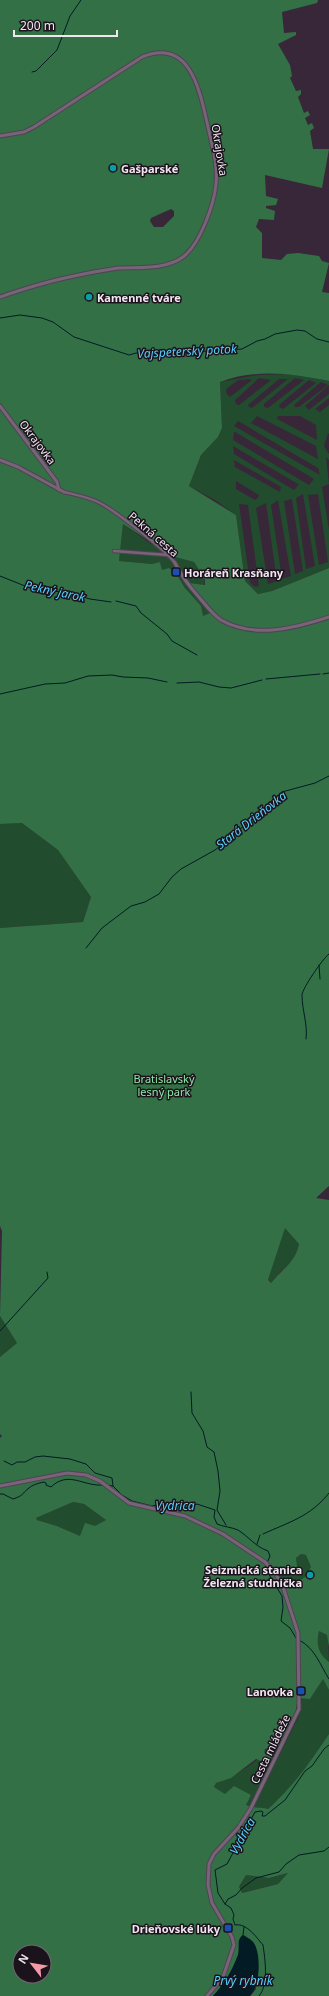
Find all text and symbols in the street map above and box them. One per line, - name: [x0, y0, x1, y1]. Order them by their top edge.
- scale bar: [14, 12, 117, 38]
- text: 200 m: [20, 17, 55, 34]
- street label: Okrajovka: [209, 123, 231, 177]
- place label: Gašparské: [121, 161, 179, 176]
- marker: Gašparské: [108, 163, 118, 173]
- place label: Kamenné tváre: [97, 290, 181, 305]
- marker: Kamenné tváre: [84, 292, 94, 302]
- water label: Vajspeterský potok: [137, 340, 238, 362]
- street label: Okrajovka: [16, 417, 60, 467]
- street label: Pekná cesta: [126, 508, 182, 560]
- place label: Horáreň Krasňany: [184, 565, 284, 580]
- marker: Horáreň Krasňany: [171, 567, 181, 577]
- water label: Pekný jarok: [23, 576, 88, 606]
- water label: Stará Drieňovka: [212, 787, 290, 853]
- park label: Bratislavský lesný park: [133, 1071, 195, 1099]
- water label: Vydrica: [155, 1497, 195, 1514]
- place label: Seizmická stanica Železná studnička: [203, 1562, 302, 1590]
- marker: Seizmická stanica Železná studnička: [305, 1570, 315, 1580]
- place label: Lanovka: [247, 1684, 293, 1699]
- marker: Lanovka: [296, 1686, 306, 1696]
- street label: Cesta mládeže: [247, 1712, 293, 1786]
- water label: Vydrica: [225, 1815, 259, 1857]
- place label: Drieňovské lúky: [132, 1921, 221, 1936]
- marker: Drieňovské lúky: [223, 1923, 233, 1933]
- north arrow: [12, 1944, 52, 1984]
- text: N: [14, 1951, 32, 1966]
- water label: Prvý rybník: [213, 1972, 274, 1989]

